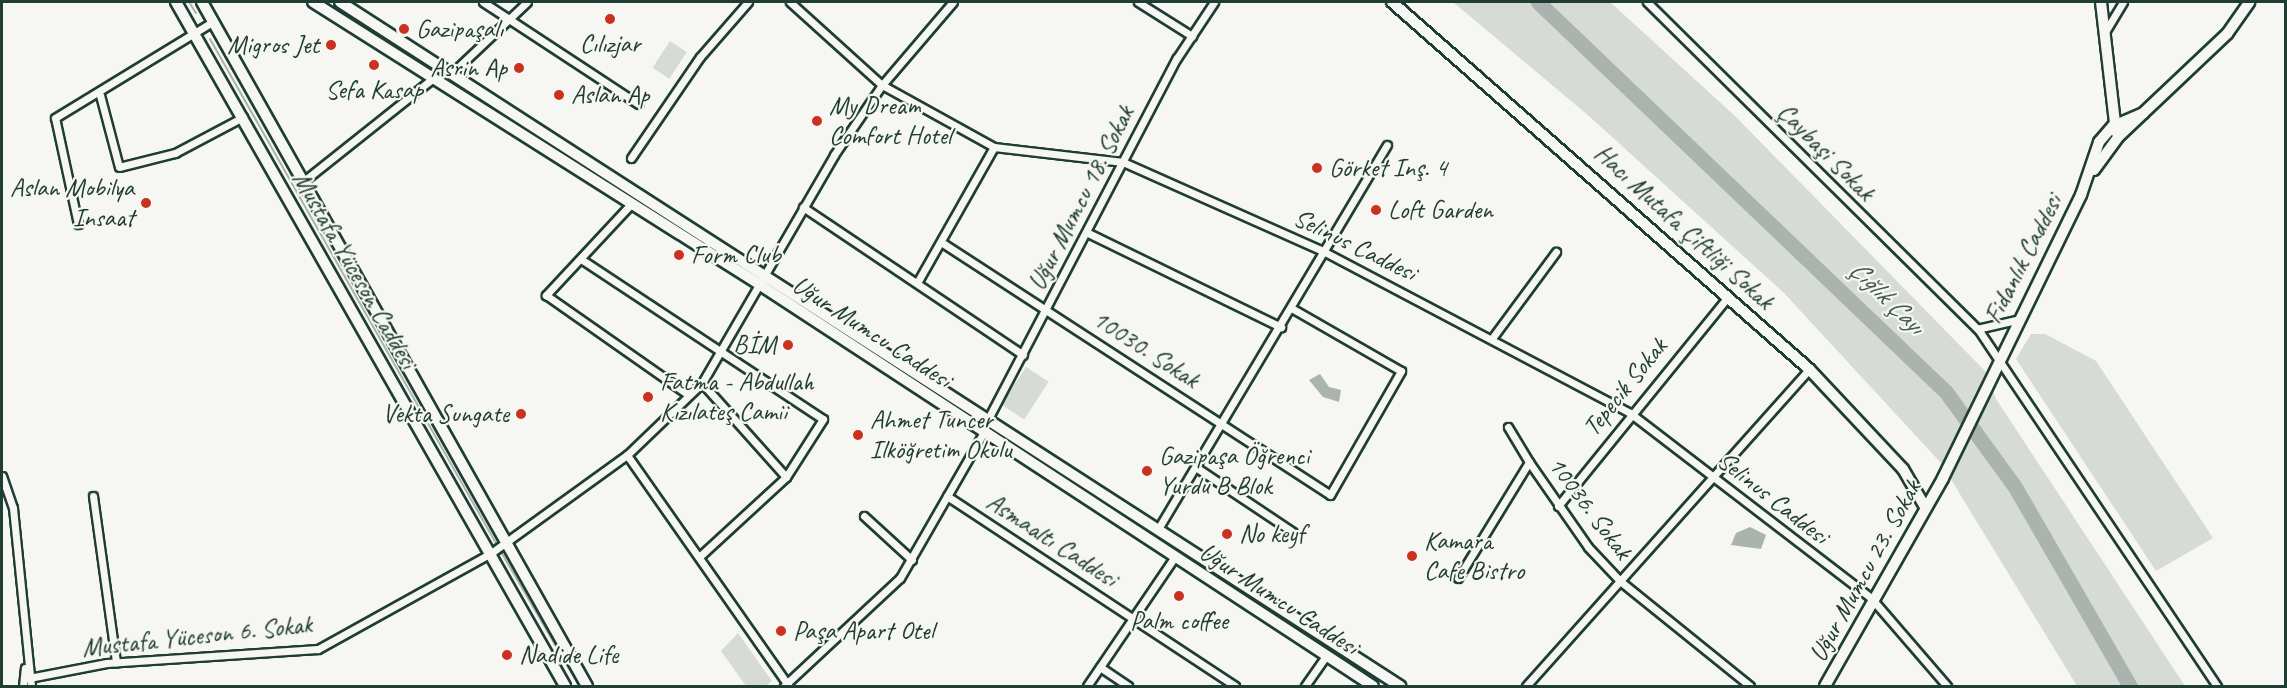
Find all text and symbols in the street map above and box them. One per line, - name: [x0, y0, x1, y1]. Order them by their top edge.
- marker: Cılızjar: [603, 12, 617, 26]
- place label: Gazipaşalı: [416, 13, 503, 45]
- marker: Gazipaşalı: [397, 22, 411, 36]
- place label: Cılızjar: [580, 28, 640, 60]
- place label: Migros Jet: [227, 29, 319, 61]
- marker: Migros Jet: [324, 38, 338, 52]
- place label: Asrin Ap: [430, 52, 507, 84]
- marker: Sefa Kasap: [367, 58, 381, 72]
- marker: Asrin Ap: [512, 61, 526, 75]
- place label: Sefa Kasap: [325, 74, 423, 106]
- place label: Aslan Ap: [571, 79, 649, 111]
- marker: Aslan Ap: [552, 88, 566, 102]
- place label: My Dream Comfort Hotel: [829, 90, 951, 152]
- street label: Çaybaşi Sokak: [1771, 97, 1881, 207]
- street label: Uğur Mumcu 18. Sokak: [1022, 102, 1140, 294]
- marker: My Dream Comfort Hotel: [810, 114, 824, 128]
- street label: Hacı Mutafa Çiftliği Sokak: [1588, 138, 1780, 316]
- place label: Görket Inş. 4: [1329, 152, 1447, 184]
- marker: Görket Inş. 4: [1310, 161, 1324, 175]
- street label: Mustafa Yüceson Caddesi: [286, 166, 424, 374]
- place label: Aslan Mobilya Insaat: [11, 172, 134, 234]
- street label: Fidanlık Caddesi: [1977, 189, 2069, 329]
- place label: Loft Garden: [1388, 194, 1493, 226]
- marker: Aslan Mobilya Insaat: [139, 196, 153, 210]
- street label: Selinus Caddesi: [1288, 202, 1422, 288]
- marker: Loft Garden: [1369, 203, 1383, 217]
- place label: Form Club: [691, 239, 781, 271]
- marker: Form Club: [672, 248, 686, 262]
- water label: Çığlık Çayı: [1843, 253, 1931, 341]
- street label: Uğur Mumcu Caddesi: [788, 270, 956, 394]
- street label: 10030. Sokak: [1087, 303, 1205, 395]
- place label: BİM: [733, 329, 776, 361]
- street label: Tepecik Sokak: [1576, 332, 1674, 442]
- marker: BİM: [781, 338, 795, 352]
- place label: Fatma - Abdullah Kızılateş Camii: [660, 366, 814, 428]
- marker: Fatma - Abdullah Kızılateş Camii: [641, 390, 655, 404]
- place label: Vekta Sungate: [384, 398, 509, 430]
- place label: Ahmet Tuncer Ilköğretim Okulu: [870, 404, 1012, 466]
- marker: Vekta Sungate: [514, 407, 528, 421]
- marker: Ahmet Tuncer Ilköğretim Okulu: [851, 428, 865, 442]
- place label: Gazipaşa Öğrenci Yurdu B Blok: [1159, 440, 1309, 502]
- street label: Selinus Caddesi: [1711, 445, 1835, 551]
- street label: 10036. Sokak: [1541, 450, 1639, 566]
- marker: Gazipaşa Öğrenci Yurdu B Blok: [1140, 464, 1154, 478]
- street label: Uğur Mumcu 23. Sokak: [1803, 476, 1927, 666]
- street label: Asmaaltı Caddesi: [981, 486, 1123, 594]
- place label: No keyf: [1239, 518, 1305, 550]
- place label: Kamara Cafe Bistro: [1424, 525, 1525, 586]
- marker: No keyf: [1220, 527, 1234, 541]
- street label: Uğur Mumcu Caddesi: [1195, 537, 1363, 661]
- marker: Kamara Cafe Bistro: [1405, 549, 1419, 563]
- marker: Palm coffee: [1172, 589, 1186, 603]
- place label: Palm coffee: [1130, 605, 1228, 637]
- street label: Mustafa Yüceson 6. Sokak: [80, 608, 314, 664]
- place label: Paşa Apart Otel: [793, 615, 935, 647]
- marker: Paşa Apart Otel: [774, 624, 788, 638]
- place label: Nadide Life: [519, 639, 618, 671]
- marker: Nadide Life: [500, 648, 514, 662]

